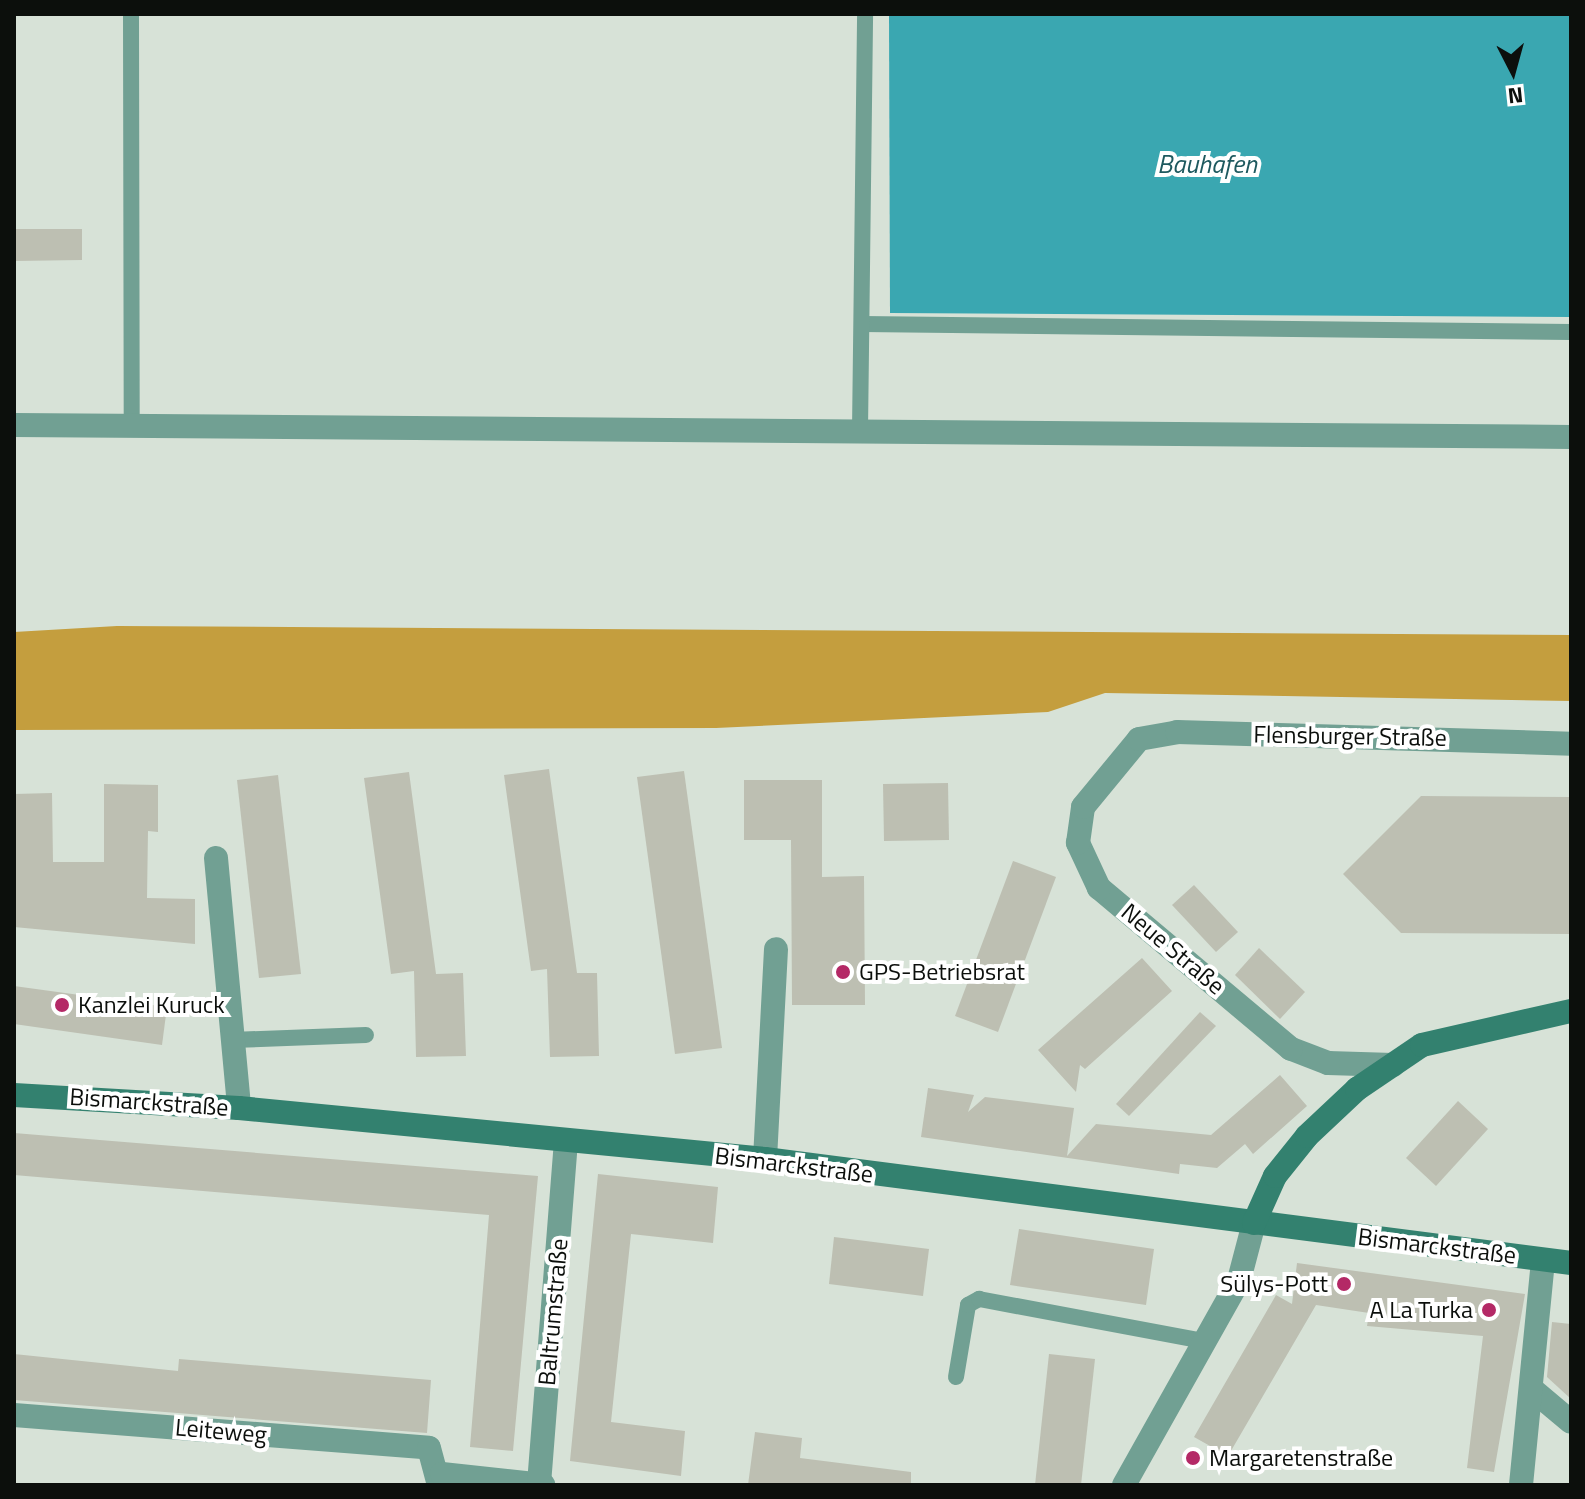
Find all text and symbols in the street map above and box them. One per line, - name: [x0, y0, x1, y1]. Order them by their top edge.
- north arrow: [1473, 32, 1553, 112]
- text: N: [1506, 78, 1525, 114]
- water label: Bauhafen: [1157, 148, 1257, 180]
- street label: Flensburger Straße: [1253, 720, 1447, 752]
- street label: Neue Straße: [1116, 898, 1230, 1000]
- place label: GPS-Betriebsrat: [859, 958, 1025, 986]
- marker: GPS-Betriebsrat: [834, 963, 852, 981]
- place label: Kanzlei Kuruck: [78, 991, 225, 1019]
- marker: Kanzlei Kuruck: [53, 996, 71, 1014]
- street label: Bismarckstraße: [69, 1082, 229, 1122]
- street label: Bismarckstraße: [713, 1141, 875, 1189]
- street label: Bismarckstraße: [1356, 1222, 1518, 1270]
- street label: Baltrumstraße: [532, 1237, 574, 1387]
- place label: Sülys-Pott: [1220, 1270, 1328, 1298]
- marker: Sülys-Pott: [1335, 1275, 1353, 1293]
- place label: A La Turka: [1370, 1296, 1473, 1324]
- marker: A La Turka: [1480, 1301, 1498, 1319]
- street label: Leiteweg: [174, 1413, 268, 1449]
- place label: Margaretenstraße: [1209, 1444, 1393, 1472]
- marker: Margaretenstraße: [1184, 1449, 1202, 1467]

